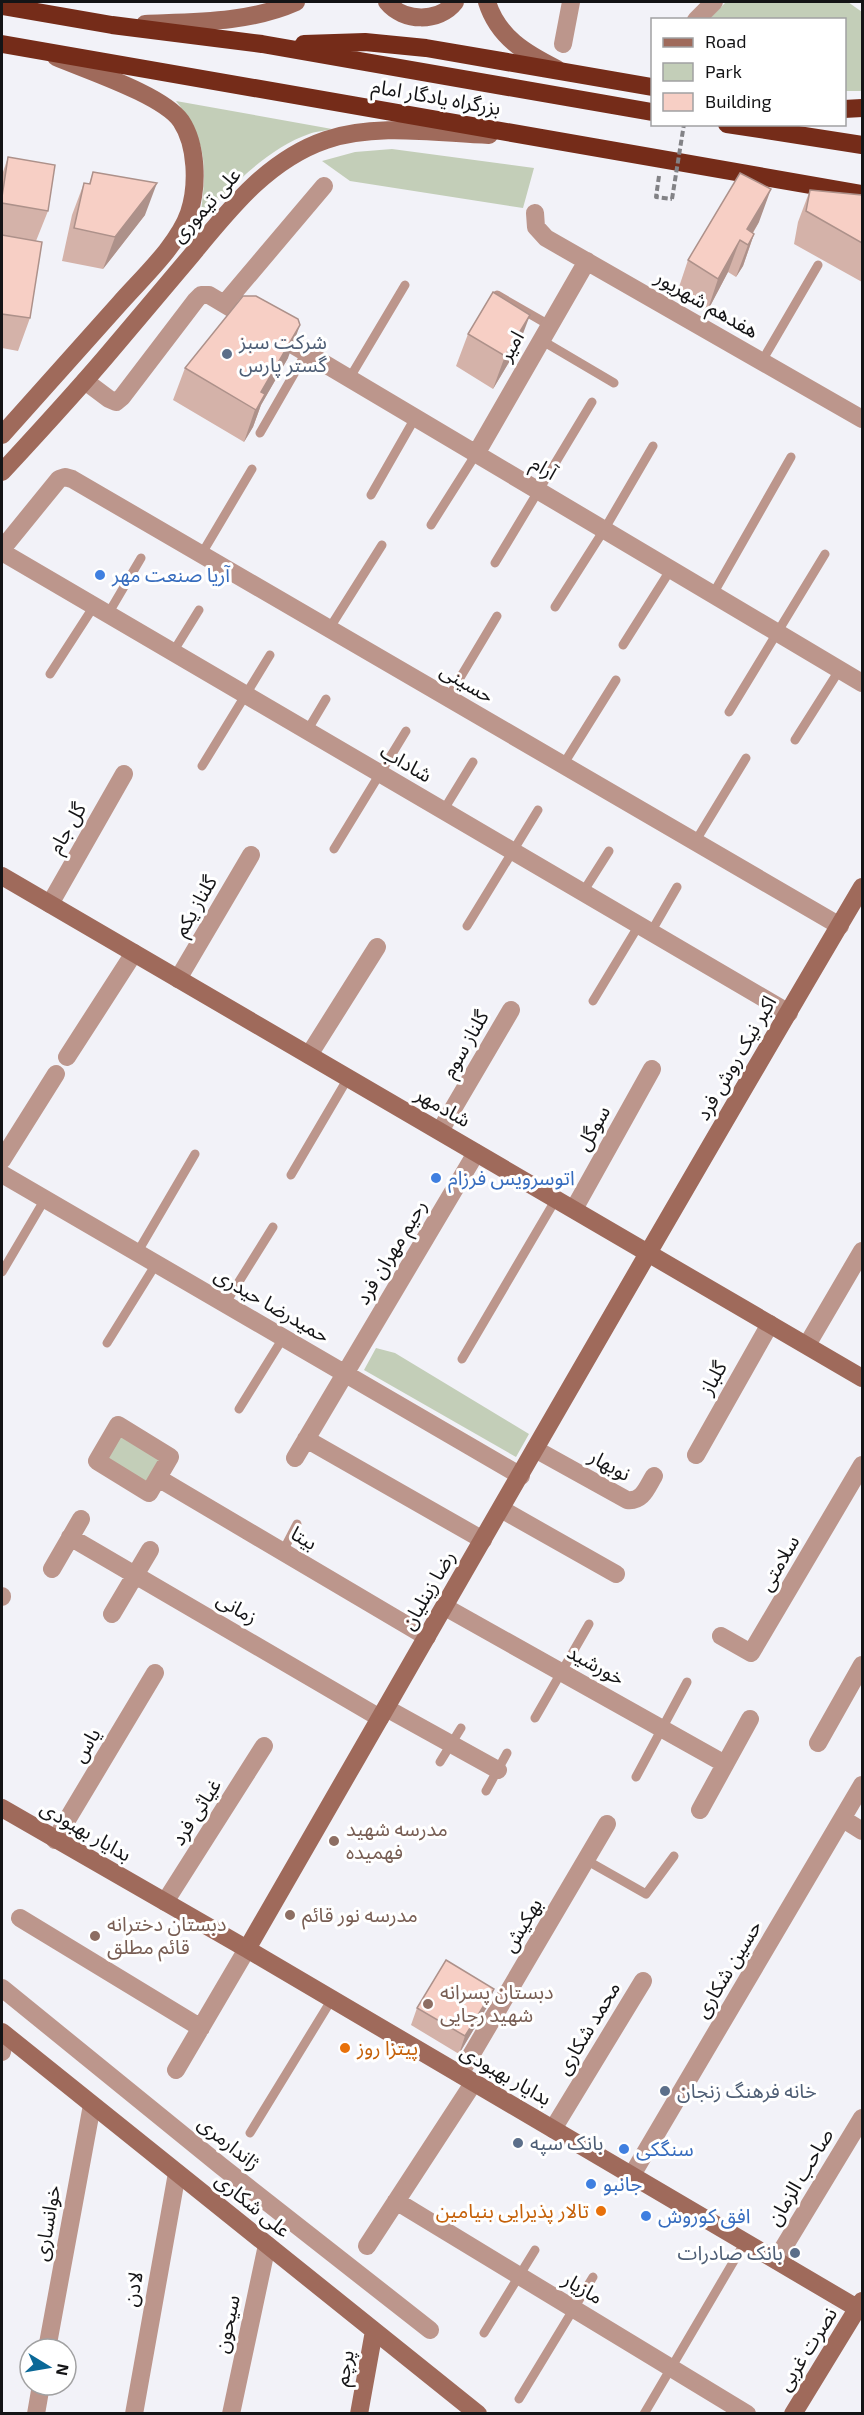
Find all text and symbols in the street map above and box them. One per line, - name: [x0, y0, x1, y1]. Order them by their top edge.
- legend: [651, 18, 846, 126]
- text: Road: [705, 30, 746, 52]
- text: Park: [705, 60, 742, 82]
- street label: بزرگراه یادگار امام: [369, 73, 503, 123]
- text: Building: [705, 90, 772, 112]
- street label: علی تیموری: [165, 162, 246, 247]
- street label: هفدهم شهریور: [649, 263, 763, 346]
- street label: امیر: [492, 326, 529, 366]
- place label: شرکت سبز گستر پارس: [238, 329, 328, 378]
- marker: شرکت سبز گستر پارس: [220, 347, 234, 361]
- street label: آرام: [525, 450, 563, 488]
- place label: آریا صنعت مهر: [111, 562, 231, 587]
- marker: آریا صنعت مهر: [93, 568, 107, 582]
- street label: حسینی: [436, 657, 499, 708]
- street label: شاداب: [376, 738, 437, 787]
- street label: گل جام: [42, 797, 94, 859]
- street label: گلناز یکم: [167, 870, 225, 942]
- street label: اکبر نیک روش فرد: [690, 991, 781, 1125]
- street label: گلناز سوم: [435, 1005, 497, 1083]
- street label: شادمهر: [410, 1080, 475, 1132]
- street label: سوگل: [570, 1101, 615, 1155]
- place label: اتوسرویس فرزام: [448, 1165, 575, 1193]
- marker: اتوسرویس فرزام: [429, 1171, 443, 1185]
- street label: رحیم مهران فرد: [349, 1195, 434, 1310]
- street label: حمیدرضا حیدری: [210, 1262, 334, 1348]
- street label: گلباز: [693, 1356, 732, 1400]
- street label: نوبهار: [584, 1443, 635, 1486]
- street label: بیتا: [287, 1520, 322, 1554]
- street label: سلامتی: [753, 1530, 804, 1595]
- street label: رضا زینلیان: [395, 1546, 460, 1634]
- street label: زمانی: [212, 1586, 262, 1629]
- street label: خورشید: [563, 1639, 629, 1690]
- street label: یاس: [66, 1723, 106, 1767]
- street label: غیاثی فرد: [165, 1774, 226, 1850]
- street label: بدایار بهبودی: [36, 1795, 136, 1867]
- place label: مدرسه شهید فهمیده: [346, 1816, 448, 1863]
- marker: مدرسه شهید فهمیده: [327, 1834, 341, 1848]
- street label: بهکیش: [496, 1893, 547, 1956]
- place label: مدرسه نور قائم: [302, 1902, 418, 1930]
- marker: مدرسه نور قائم: [283, 1908, 297, 1922]
- place label: دبستان دخترانه قائم مطلق: [107, 1911, 226, 1962]
- street label: حسین شکاری: [689, 1915, 766, 2022]
- marker: دبستان دخترانه قائم مطلق: [88, 1929, 102, 1943]
- street label: محمد شکاری: [550, 1977, 625, 2079]
- place label: دبستان پسرانه شهید رجایی: [440, 1979, 554, 2027]
- marker: دبستان پسرانه شهید رجایی: [421, 1997, 435, 2011]
- place label: پیتزا روز: [356, 2035, 418, 2061]
- street label: بدایار بهبودی: [456, 2039, 556, 2111]
- marker: پیتزا روز: [338, 2041, 352, 2055]
- place label: خانه فرهنگ زنجان: [677, 2078, 817, 2103]
- marker: خانه فرهنگ زنجان: [658, 2084, 672, 2098]
- street label: ژاندارمری: [193, 2110, 265, 2175]
- street label: صاحب الزمان: [761, 2124, 838, 2230]
- place label: بانک سپه: [530, 2130, 603, 2156]
- marker: بانک سپه: [511, 2136, 525, 2150]
- place label: سنگکی: [636, 2136, 694, 2161]
- marker: سنگکی: [617, 2142, 631, 2156]
- street label: علی شکاری: [211, 2167, 296, 2242]
- place label: جانبو: [603, 2171, 642, 2196]
- marker: جانبو: [584, 2177, 598, 2191]
- street label: خوانساری: [28, 2183, 65, 2263]
- place label: تالار پذیرایی بنیامین: [436, 2198, 589, 2224]
- place label: افق کوروش: [658, 2203, 750, 2229]
- marker: تالار پذیرایی بنیامین: [594, 2204, 608, 2218]
- marker: افق کوروش: [639, 2209, 653, 2223]
- place label: بانک صادرات: [678, 2240, 783, 2265]
- marker: بانک صادرات: [788, 2246, 802, 2260]
- street label: مازیار: [558, 2265, 608, 2309]
- street label: لادن: [117, 2270, 148, 2308]
- street label: سیحون: [208, 2292, 245, 2355]
- street label: نصرت غربی: [771, 2302, 842, 2395]
- north arrow: [18, 2337, 78, 2397]
- street label: پرچم: [328, 2348, 362, 2388]
- text: N: [53, 2362, 74, 2377]

